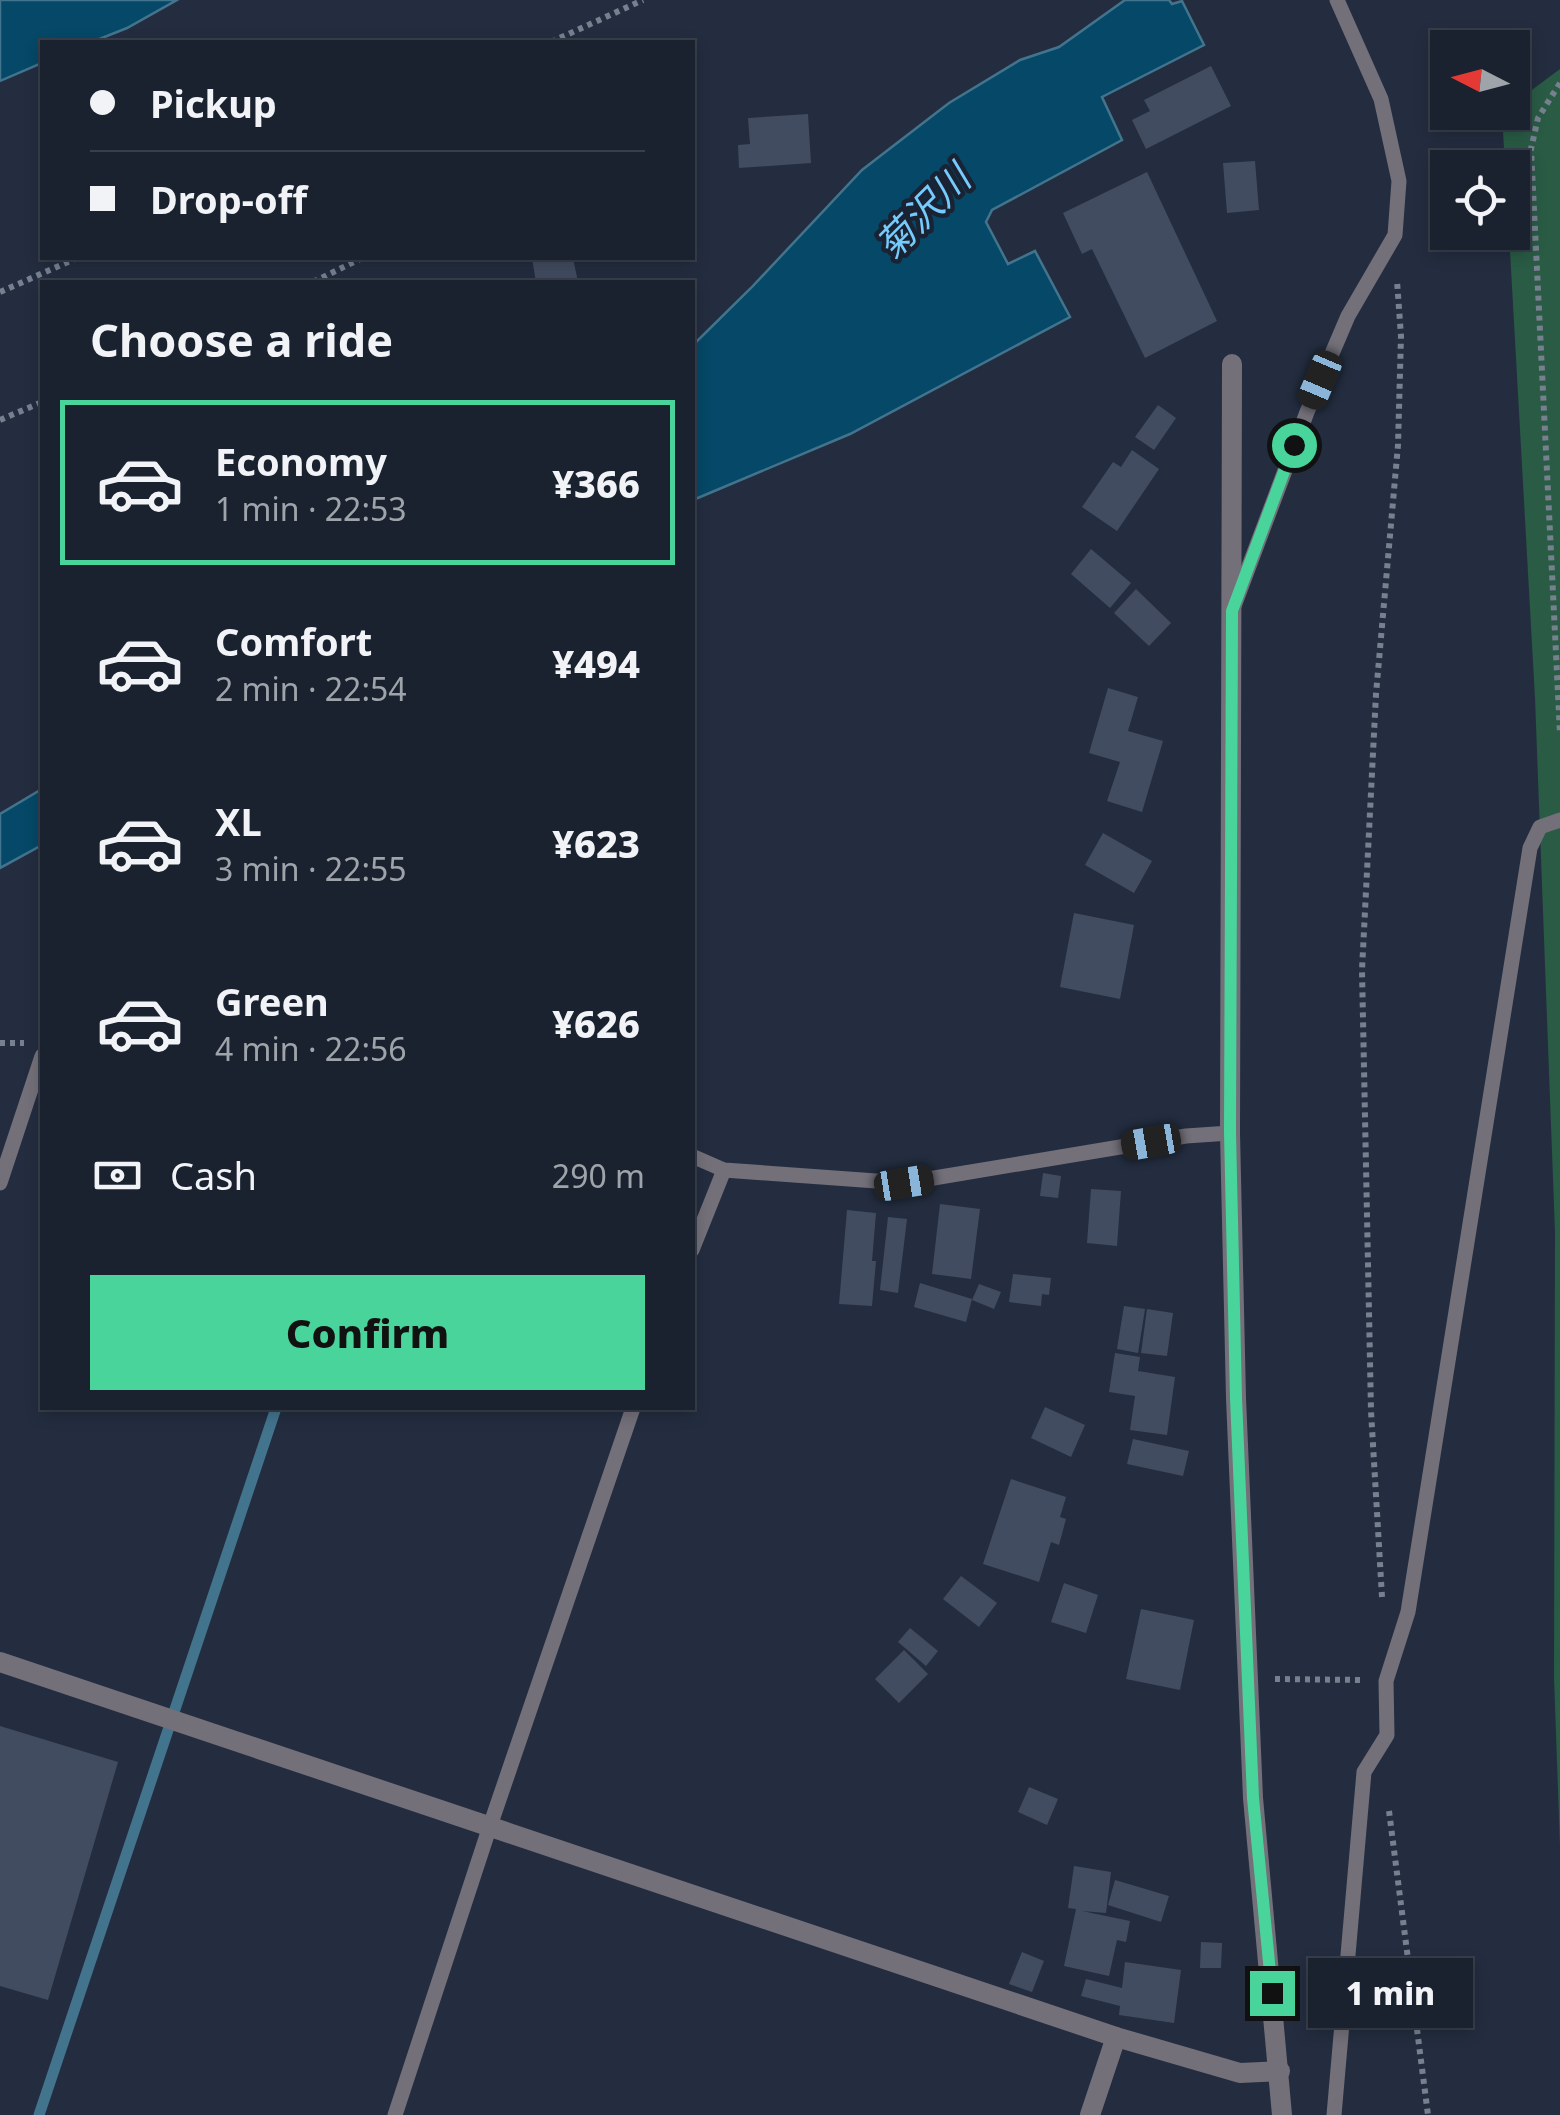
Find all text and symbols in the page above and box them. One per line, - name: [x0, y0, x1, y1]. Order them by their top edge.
- north arrow: [1430, 30, 1530, 130]
- map controls: [1430, 30, 1530, 250]
- text: Pickup: [150, 77, 277, 129]
- water label: 菊沢川: [863, 149, 984, 270]
- button: locate: [1430, 150, 1530, 250]
- text: Drop-off: [150, 173, 307, 225]
- text: Choose a ride: [90, 309, 393, 370]
- car: [1294, 347, 1346, 413]
- route start: [1272, 423, 1317, 468]
- text: Economy: [215, 435, 387, 487]
- icon: car: [95, 438, 185, 528]
- text: ¥366: [552, 457, 640, 509]
- text: 1 min · 22:53: [215, 487, 407, 530]
- text: Comfort: [215, 615, 372, 667]
- icon: car: [95, 618, 185, 708]
- text: ¥494: [552, 637, 640, 689]
- text: 2 min · 22:54: [215, 667, 407, 710]
- text: XL: [215, 795, 262, 847]
- icon: car: [95, 798, 185, 888]
- text: ¥623: [552, 817, 640, 869]
- text: 3 min · 22:55: [215, 847, 407, 890]
- text: Green: [215, 975, 329, 1027]
- icon: car: [95, 978, 185, 1068]
- text: ¥626: [552, 997, 640, 1049]
- text: 4 min · 22:56: [215, 1027, 407, 1070]
- car: [1119, 1122, 1183, 1162]
- icon: cash: [90, 1148, 145, 1203]
- text: Cash: [170, 1149, 257, 1201]
- text: 290 m: [552, 1154, 645, 1197]
- car: [872, 1163, 936, 1203]
- button: Confirm: [90, 1275, 645, 1390]
- callout: 1 min: [1307, 1958, 1472, 2028]
- route end: [1250, 1971, 1295, 2016]
- text: 1 min: [1346, 1971, 1435, 2014]

